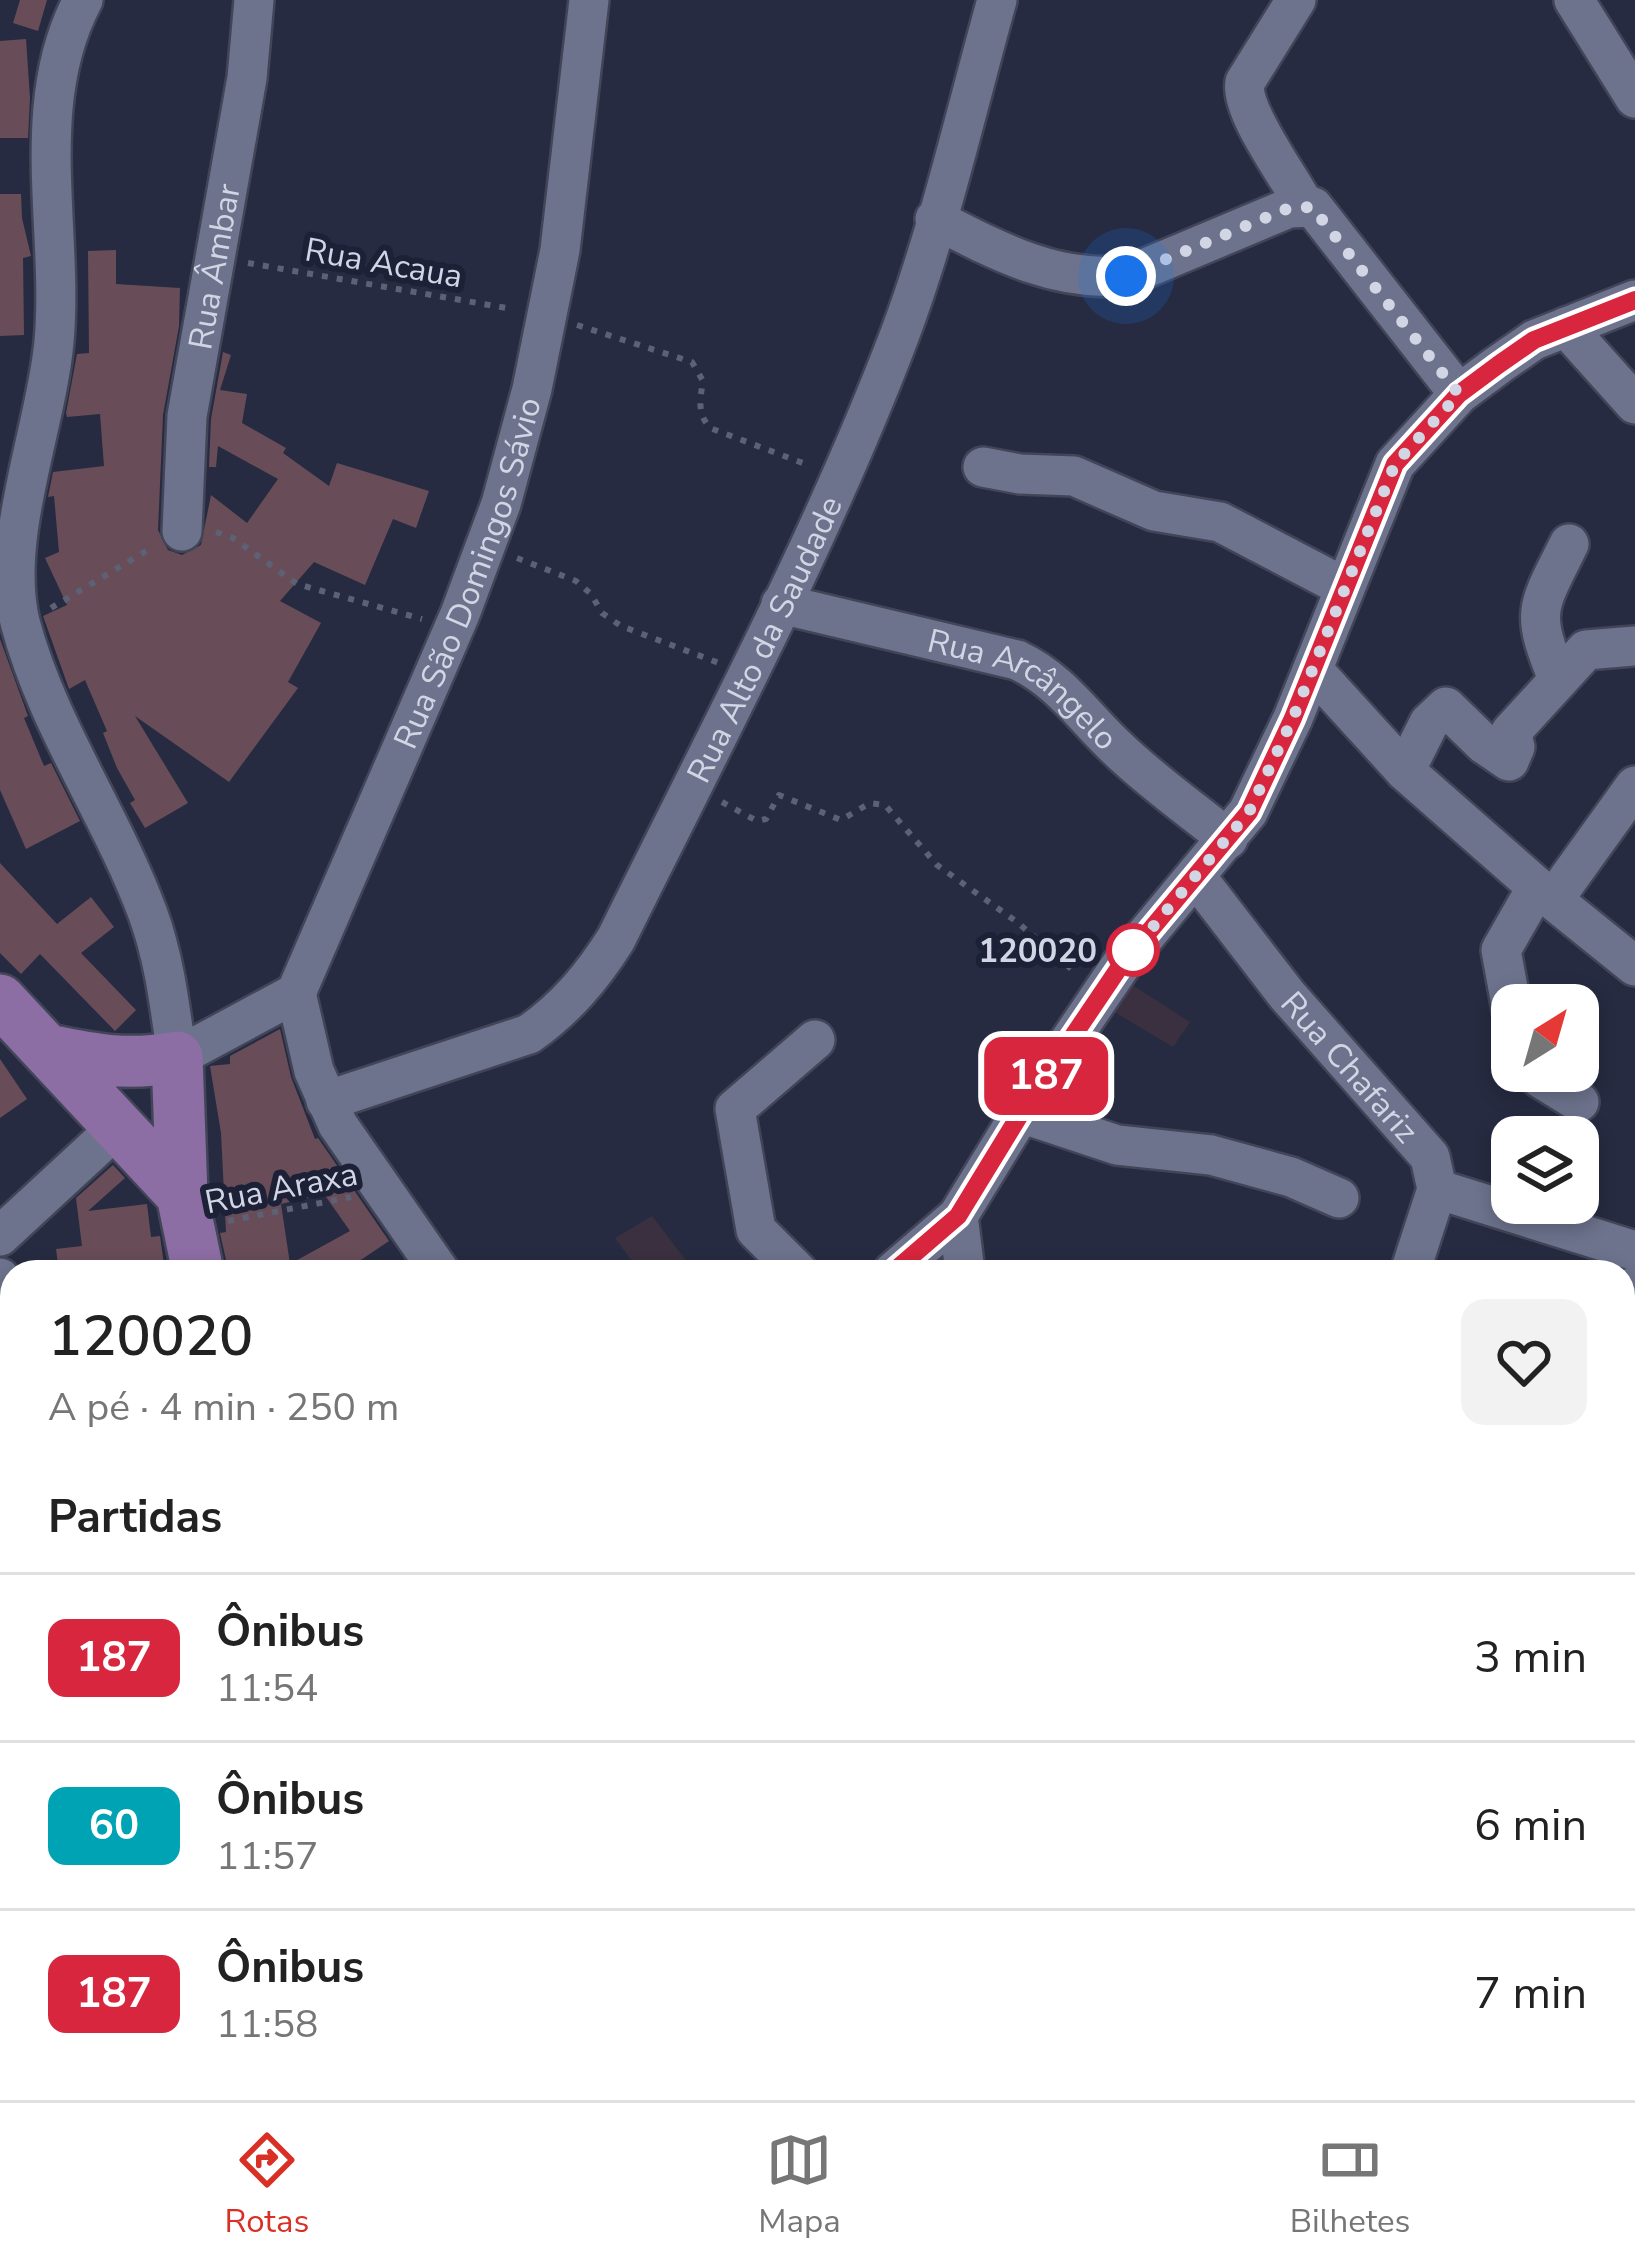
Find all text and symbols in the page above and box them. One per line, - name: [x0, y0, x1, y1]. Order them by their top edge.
- street label: Rua Âmbar: [178, 180, 252, 353]
- street label: Rua Acaua: [301, 228, 466, 299]
- your location: [1096, 246, 1156, 306]
- street label: Rua São Domingos Sávio: [383, 393, 553, 756]
- street label: Rua Alto da Saudade: [677, 489, 854, 791]
- street label: Rua Arcângelo: [923, 619, 1127, 760]
- marker: 120020: [1108, 925, 1158, 975]
- place label: 120020: [978, 929, 1097, 974]
- street label: Rua Chafariz: [1270, 982, 1428, 1153]
- north arrow: [1491, 984, 1599, 1092]
- map controls: [1491, 984, 1599, 1224]
- line badge: 187: [977, 1037, 1115, 1115]
- text: 187: [1008, 1047, 1084, 1104]
- button: layers: [1491, 1116, 1599, 1224]
- street label: Rua Araxa: [201, 1152, 361, 1225]
- text: 120020: [48, 1297, 253, 1375]
- button: heart: [1461, 1299, 1587, 1425]
- text: A pé · 4 min · 250 m: [48, 1381, 399, 1434]
- text: Partidas: [48, 1487, 222, 1548]
- text: Ônibus: [216, 1601, 364, 1662]
- text: 3 min: [1474, 1627, 1587, 1688]
- text: 187: [76, 1629, 152, 1686]
- text: 11:54: [216, 1662, 319, 1715]
- text: Ônibus: [216, 1769, 364, 1830]
- text: 6 min: [1474, 1795, 1587, 1856]
- text: 60: [89, 1797, 139, 1854]
- text: 11:57: [216, 1830, 319, 1883]
- text: Ônibus: [216, 1937, 364, 1998]
- text: 7 min: [1474, 1963, 1587, 2024]
- text: 187: [76, 1965, 152, 2022]
- text: 11:58: [216, 1998, 319, 2051]
- tab: Rotas: [224, 2127, 309, 2244]
- tab: Mapa: [758, 2127, 841, 2244]
- tab: Bilhetes: [1290, 2127, 1411, 2244]

